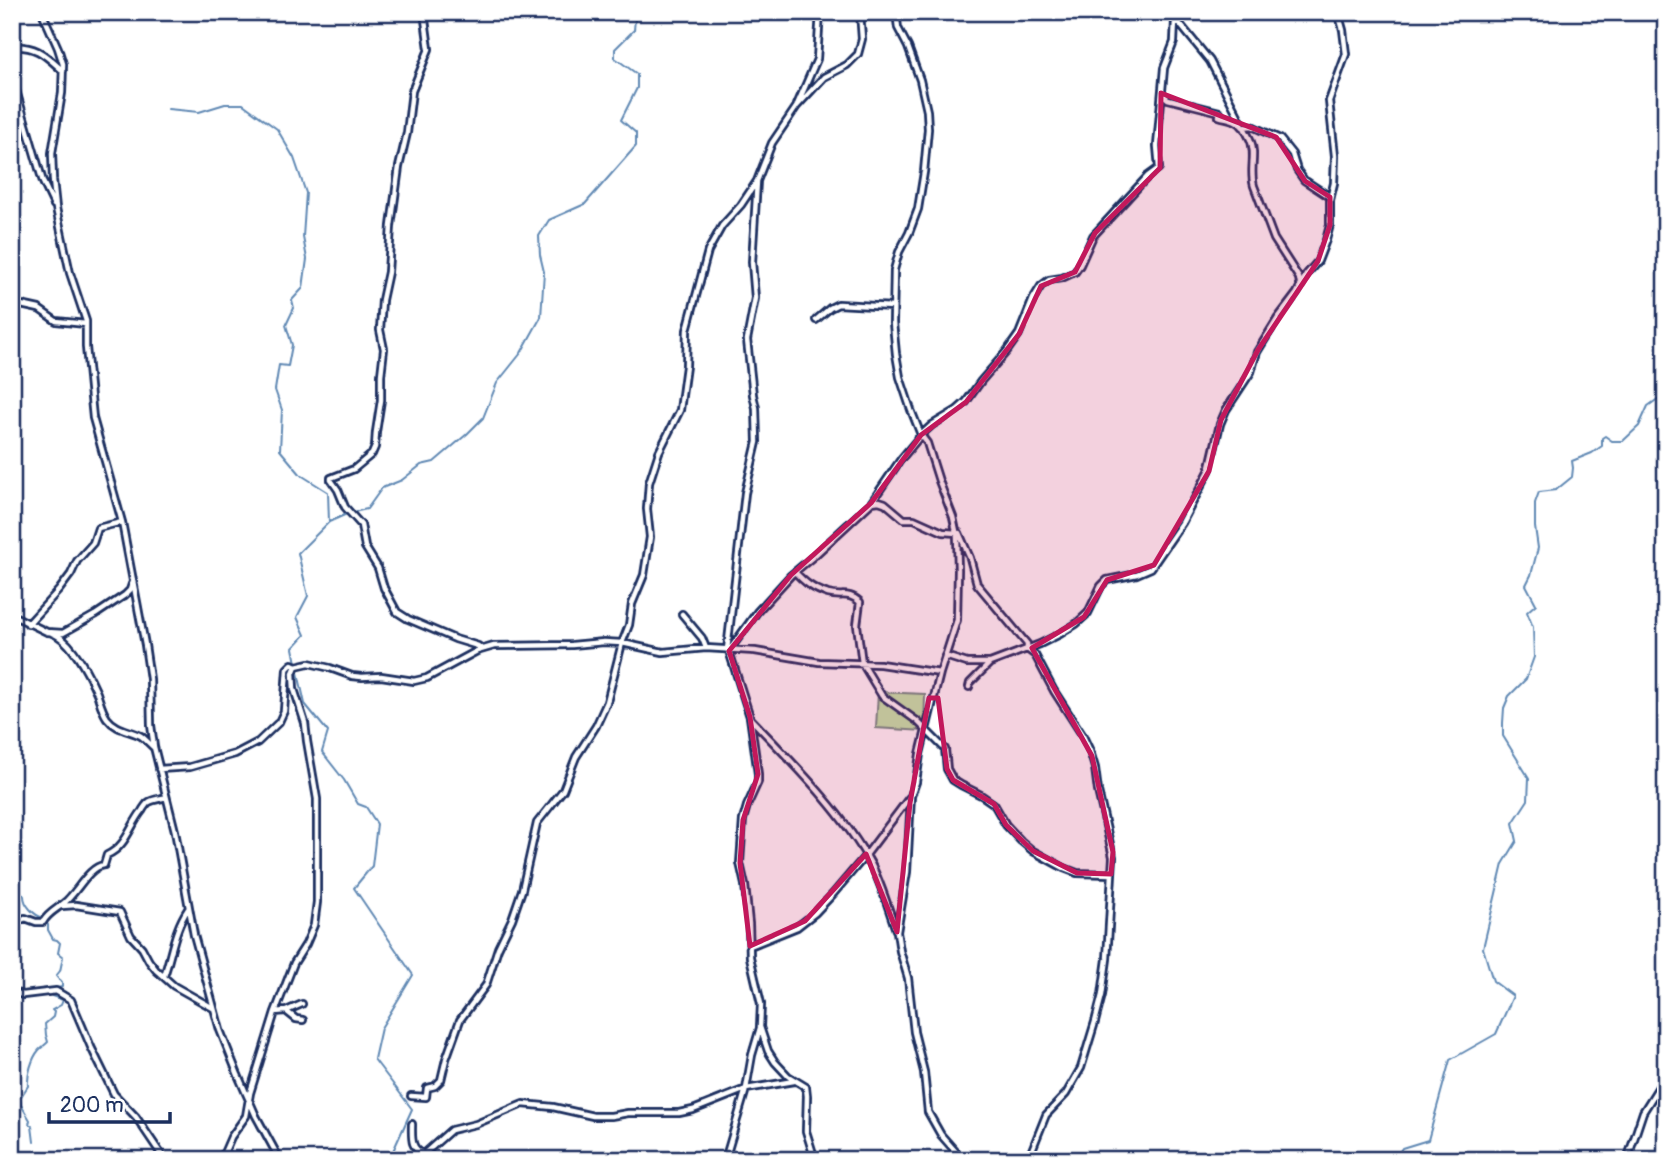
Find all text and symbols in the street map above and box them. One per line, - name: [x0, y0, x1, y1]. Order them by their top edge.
- scale bar: [49, 1081, 170, 1125]
- text: 200 m: [60, 1092, 124, 1119]

